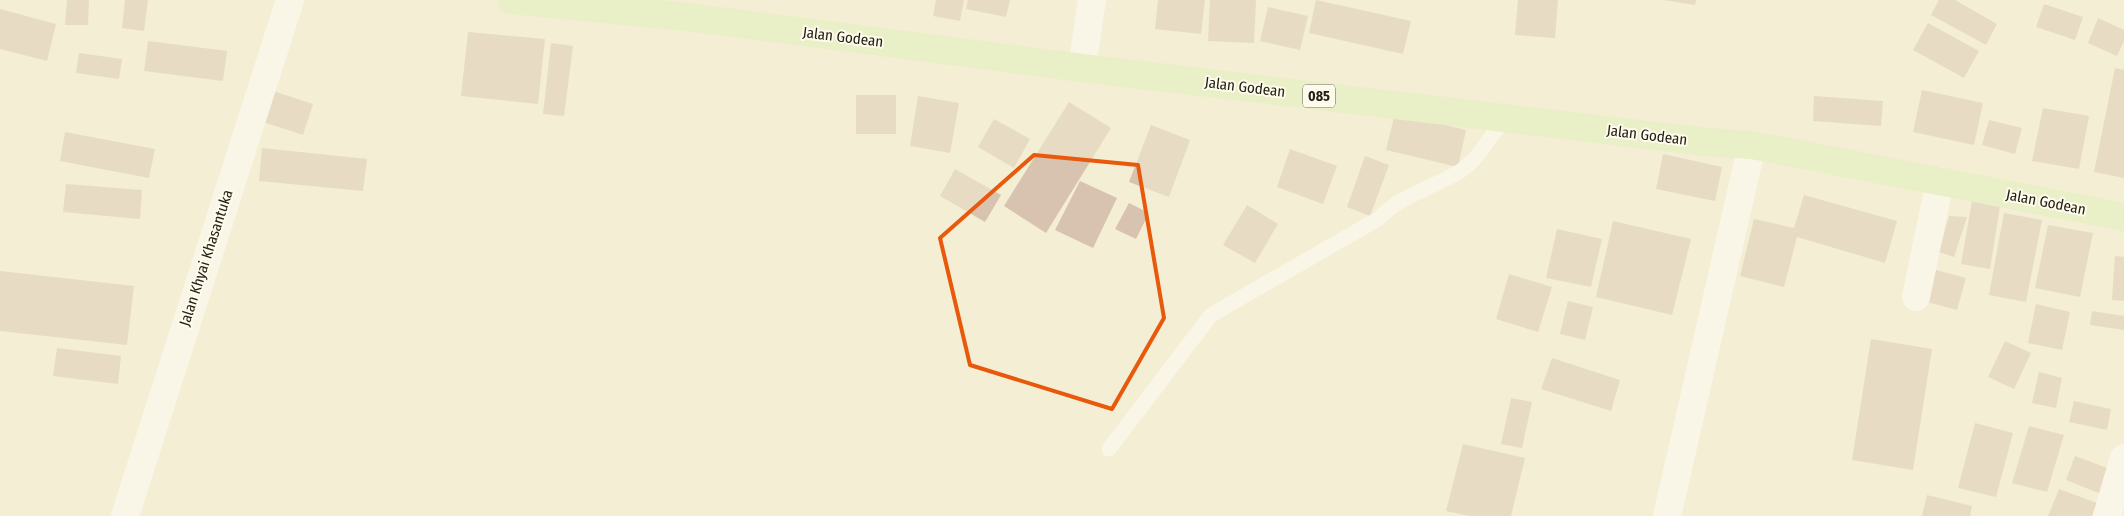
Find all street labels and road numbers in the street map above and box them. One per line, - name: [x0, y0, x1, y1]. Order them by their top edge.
- street label: Jalan Godean: [802, 23, 884, 51]
- street label: Jalan Godean: [1204, 73, 1286, 101]
- road number: 085: [1303, 84, 1335, 108]
- street label: Jalan Godean: [1606, 121, 1688, 149]
- street label: Jalan Godean: [2005, 185, 2087, 219]
- street label: Jalan Khyai Khasantuka: [175, 188, 237, 328]

